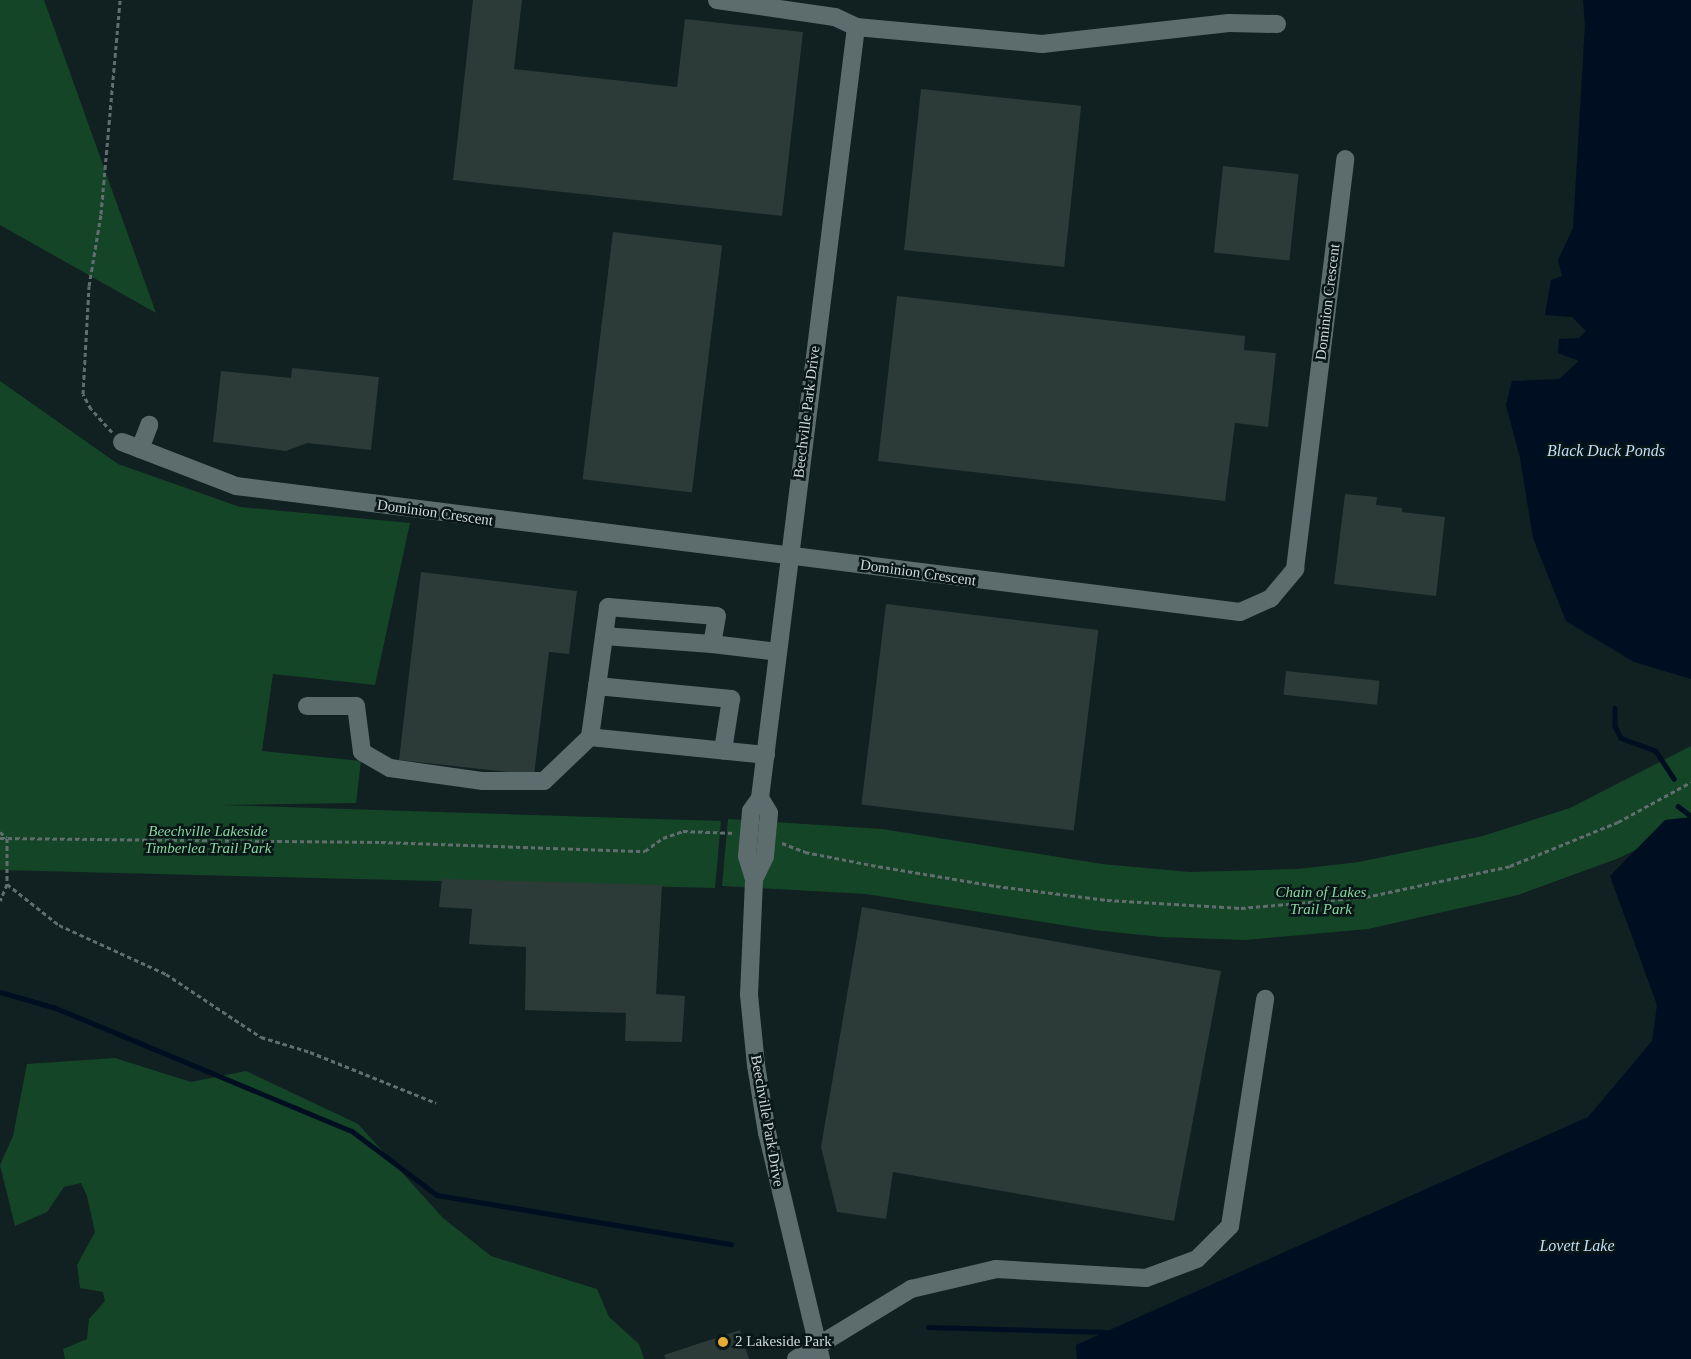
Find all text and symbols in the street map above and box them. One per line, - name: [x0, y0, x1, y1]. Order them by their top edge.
- street label: Dominion Crescent: [1312, 243, 1344, 361]
- street label: Beechville Park Drive: [790, 345, 824, 479]
- water label: Black Duck Ponds: [1547, 441, 1665, 461]
- street label: Dominion Crescent: [376, 496, 494, 530]
- street label: Dominion Crescent: [859, 556, 977, 590]
- park label: Beechville Lakeside Timberlea Trail Park: [145, 822, 271, 857]
- park label: Chain of Lakes Trail Park: [1276, 883, 1366, 918]
- street label: Beechville Park Drive: [747, 1054, 787, 1188]
- water label: Lovett Lake: [1539, 1236, 1615, 1256]
- place label: 2 Lakeside Park: [735, 1333, 832, 1351]
- marker: 2 Lakeside Park: [716, 1335, 730, 1349]

